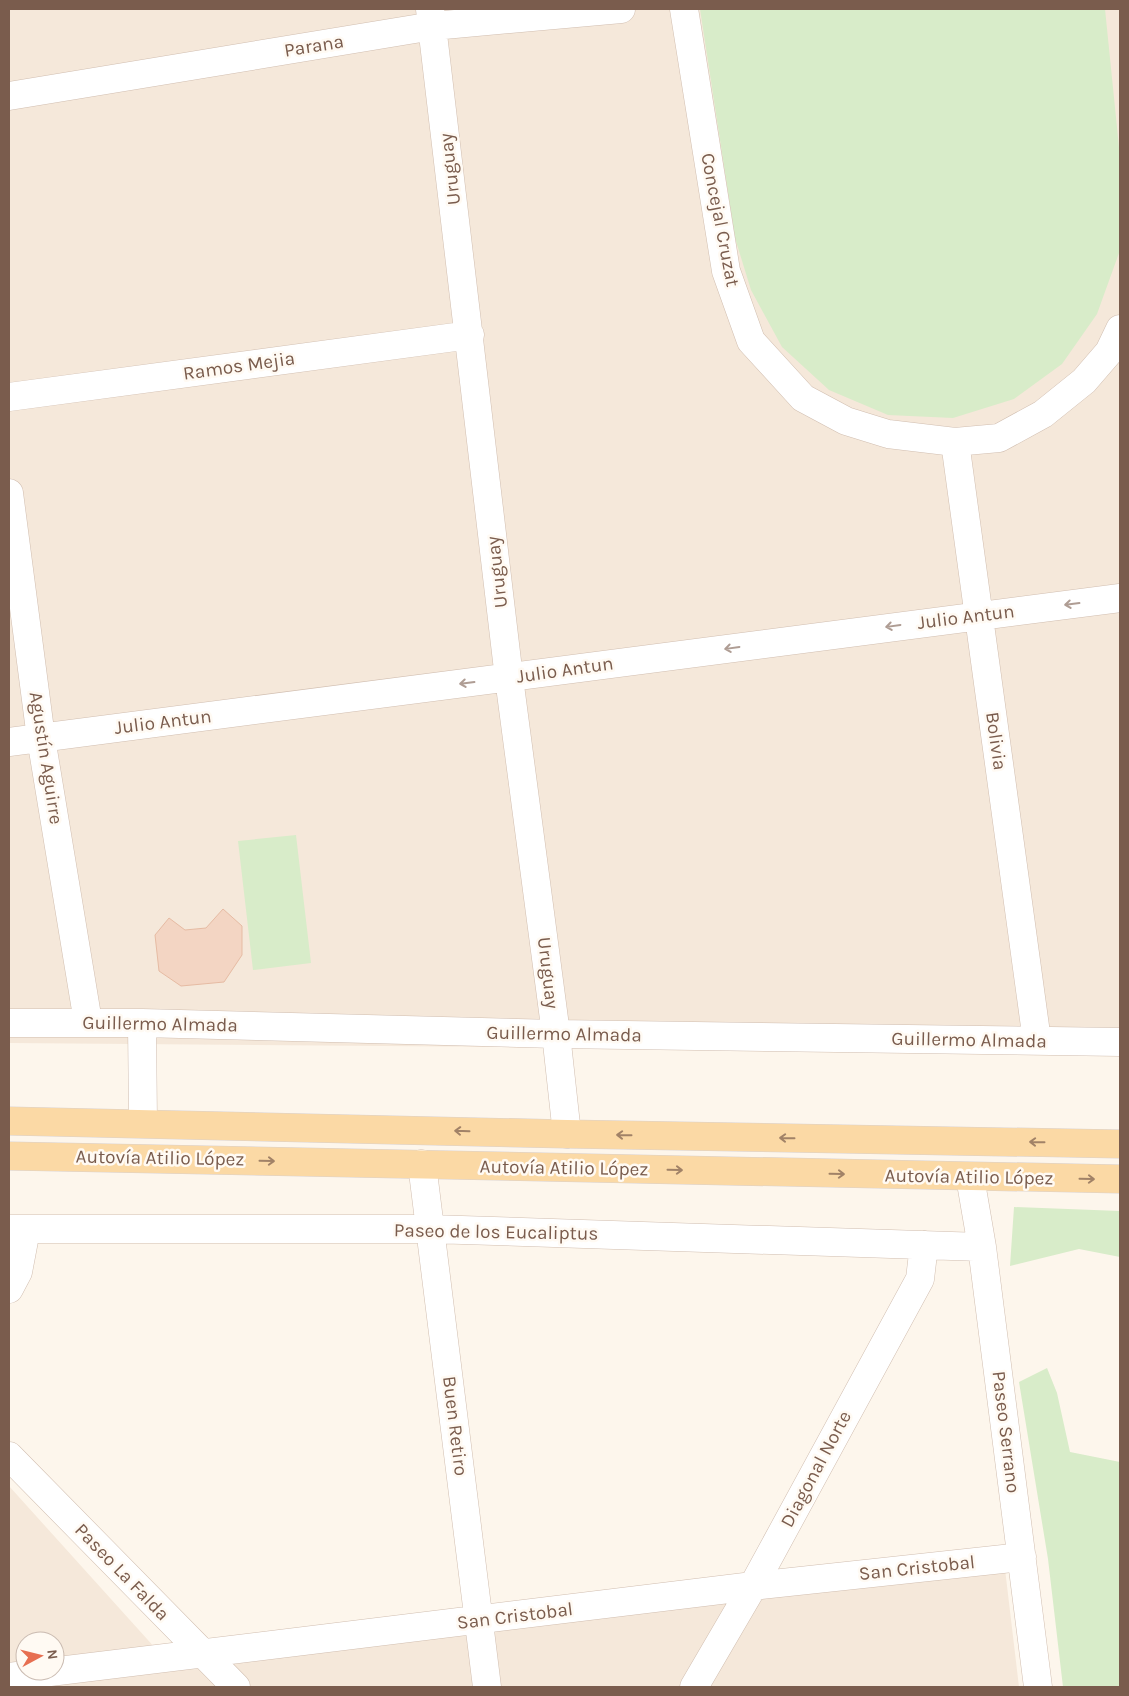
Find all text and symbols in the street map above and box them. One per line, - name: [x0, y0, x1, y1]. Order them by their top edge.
- street label: Parana: [283, 30, 345, 62]
- street label: Uruguay: [435, 132, 465, 206]
- street label: Concejal Cruzat: [696, 151, 744, 289]
- street label: Ramos Mejia: [182, 347, 296, 385]
- street label: Uruguay: [482, 535, 512, 609]
- one-way arrow: [1064, 599, 1080, 609]
- street label: Julio Antun: [916, 600, 1016, 634]
- one-way arrow: [886, 622, 902, 632]
- one-way arrow: [725, 643, 741, 653]
- street label: Julio Antun: [515, 652, 615, 688]
- one-way arrow: [459, 678, 475, 688]
- street label: Agustín Aguirre: [25, 690, 67, 826]
- street label: Julio Antun: [113, 705, 213, 739]
- street label: Bolivia: [981, 710, 1011, 772]
- street label: Uruguay: [533, 936, 563, 1010]
- street label: Guillermo Almada: [82, 1012, 238, 1036]
- street label: Guillermo Almada: [486, 1022, 642, 1046]
- street label: Guillermo Almada: [891, 1028, 1047, 1052]
- one-way arrow: [454, 1126, 470, 1136]
- one-way arrow: [616, 1130, 632, 1140]
- one-way arrow: [779, 1133, 795, 1143]
- one-way arrow: [1029, 1137, 1045, 1147]
- street label: Autovía Atilio López: [75, 1146, 245, 1170]
- one-way arrow: [259, 1156, 275, 1165]
- street label: Autovía Atilio López: [479, 1156, 649, 1180]
- street label: Autovía Atilio López: [884, 1165, 1054, 1189]
- one-way arrow: [667, 1166, 683, 1175]
- one-way arrow: [829, 1169, 845, 1179]
- one-way arrow: [1078, 1174, 1095, 1184]
- street label: Paseo de los Eucaliptus: [394, 1219, 598, 1245]
- street label: Paseo Serrano: [988, 1370, 1024, 1494]
- street label: Buen Retiro: [438, 1375, 472, 1477]
- street label: Diagonal Norte: [776, 1407, 856, 1531]
- street label: Paseo La Falda: [70, 1519, 174, 1625]
- street label: San Cristobal: [858, 1551, 976, 1585]
- street label: San Cristobal: [456, 1598, 574, 1634]
- north arrow: [15, 1631, 65, 1681]
- text: N: [43, 1648, 61, 1660]

